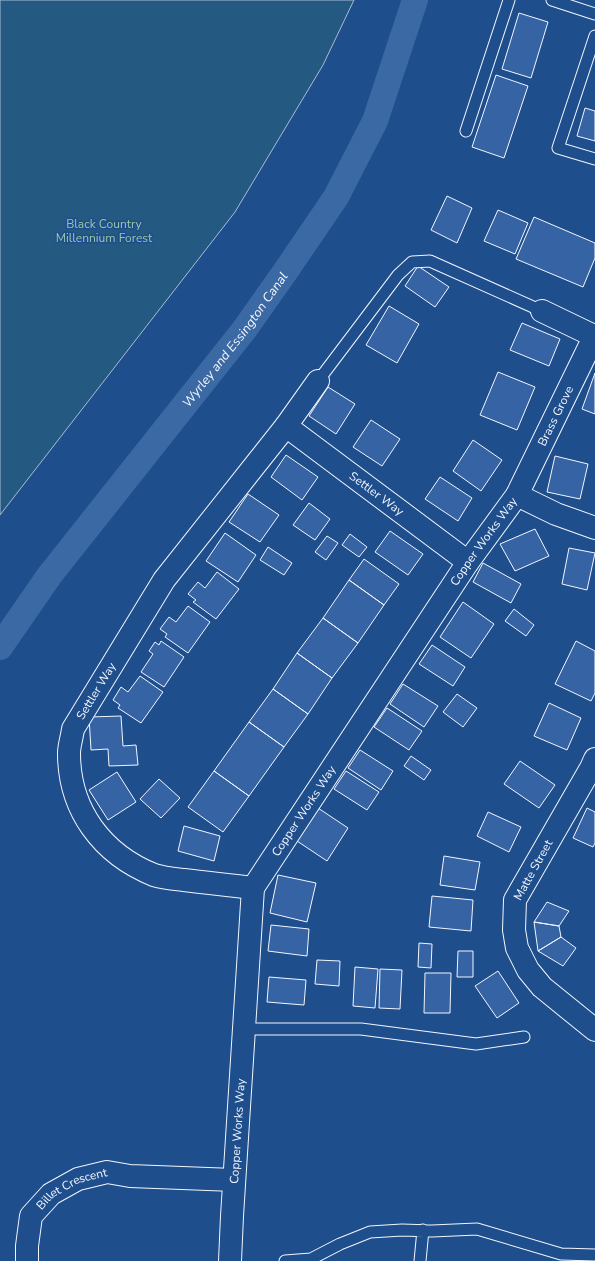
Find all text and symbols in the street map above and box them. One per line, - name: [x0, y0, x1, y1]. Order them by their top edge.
- park label: Black Country Millennium Forest: [56, 216, 153, 246]
- water label: Wyrley and Essington Canal: [178, 269, 292, 411]
- street label: Brass Grove: [534, 383, 577, 449]
- street label: Settler Way: [346, 468, 408, 520]
- street label: Copper Works Way: [446, 493, 521, 589]
- street label: Settler Way: [73, 659, 120, 723]
- street label: Copper Works Way: [268, 762, 340, 859]
- street label: Matte Street: [510, 836, 557, 903]
- street label: Copper Works Way: [226, 1077, 249, 1184]
- street label: Billet Crescent: [33, 1164, 109, 1213]

